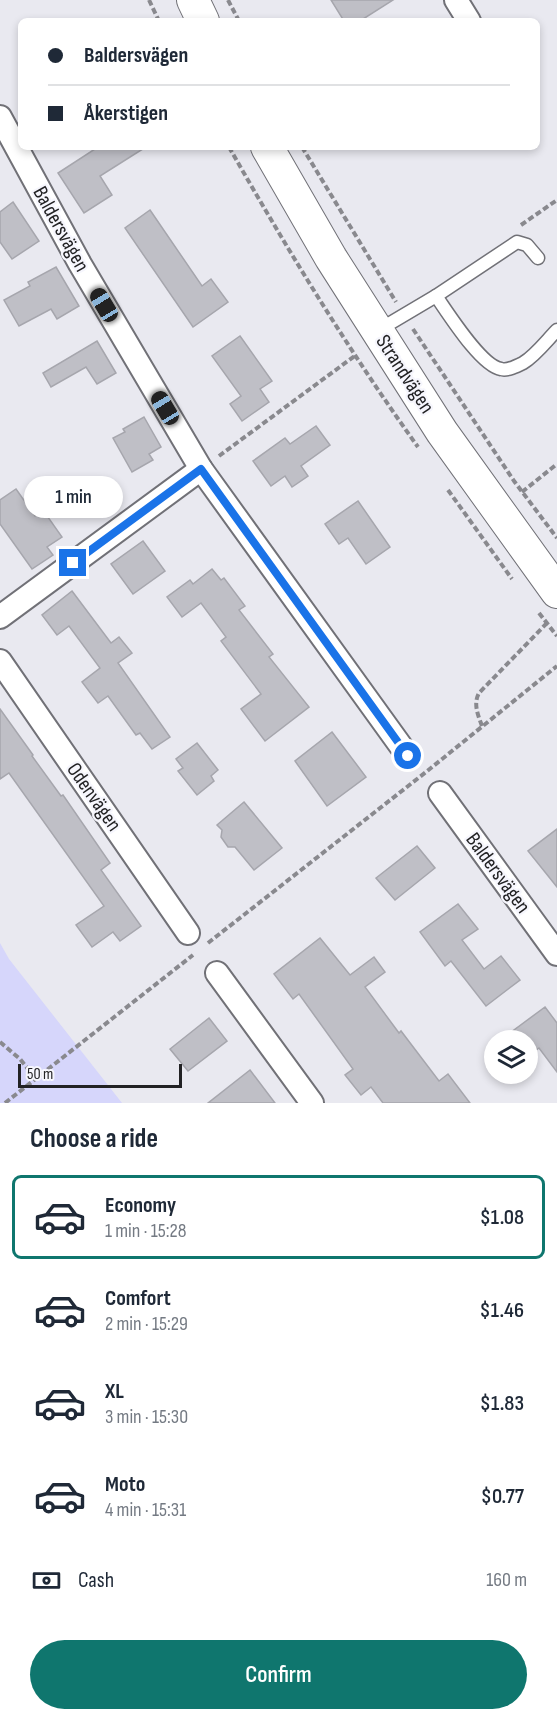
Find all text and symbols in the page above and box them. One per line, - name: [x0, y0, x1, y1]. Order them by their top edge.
- text: Baldersvägen: [84, 42, 188, 69]
- text: Åkerstigen: [84, 100, 168, 127]
- street label: Baldersvägen: [27, 182, 95, 276]
- car: [87, 285, 121, 325]
- street label: Strandvägen: [370, 330, 440, 418]
- car: [148, 388, 182, 428]
- callout: 1 min: [23, 476, 122, 518]
- text: 1 min: [55, 485, 92, 509]
- route end: [59, 549, 86, 576]
- route start: [394, 742, 421, 769]
- street label: Odenvägen: [61, 758, 127, 836]
- street label: Baldersvägen: [460, 828, 536, 918]
- map controls: [484, 1030, 538, 1084]
- button: layers: [484, 1030, 538, 1084]
- scale bar: [18, 1061, 182, 1088]
- text: 50 m: [27, 1065, 53, 1084]
- text: Choose a ride: [30, 1123, 158, 1155]
- icon: car: [33, 1190, 87, 1244]
- text: Economy: [105, 1192, 176, 1219]
- text: $1.08: [480, 1204, 524, 1231]
- text: 1 min · 15:28: [105, 1219, 186, 1243]
- icon: car: [33, 1283, 87, 1337]
- text: Comfort: [105, 1285, 171, 1312]
- text: $1.46: [479, 1297, 524, 1324]
- text: 2 min · 15:29: [105, 1312, 188, 1336]
- icon: car: [33, 1376, 87, 1430]
- text: XL: [105, 1378, 124, 1405]
- text: $1.83: [480, 1390, 524, 1417]
- text: 3 min · 15:30: [105, 1405, 188, 1429]
- icon: car: [33, 1469, 87, 1523]
- text: Moto: [105, 1471, 145, 1498]
- text: $0.77: [481, 1483, 524, 1510]
- text: 4 min · 15:31: [105, 1498, 186, 1522]
- icon: cash: [30, 1564, 63, 1597]
- text: Cash: [78, 1567, 114, 1594]
- text: 160 m: [486, 1568, 527, 1592]
- button: Confirm: [30, 1640, 527, 1709]

